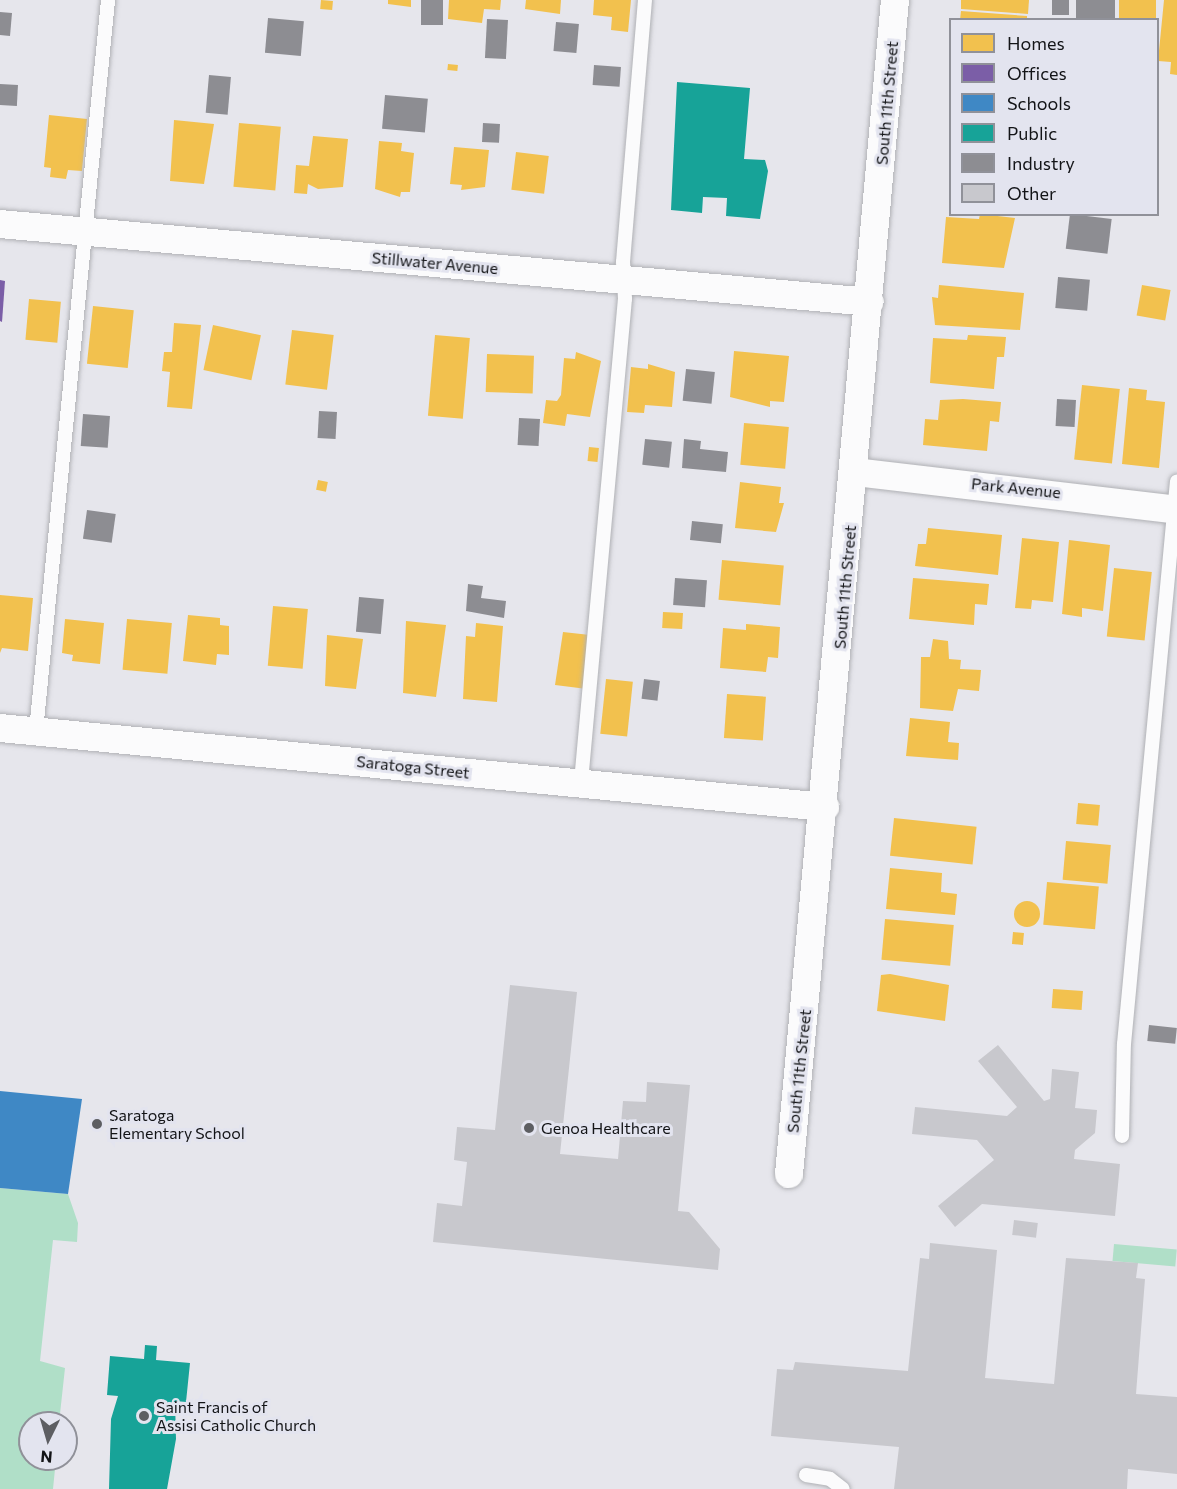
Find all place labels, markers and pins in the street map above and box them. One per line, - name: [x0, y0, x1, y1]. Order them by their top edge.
- place label: Saratoga Elementary School: [109, 1105, 245, 1143]
- marker: Saratoga Elementary School: [90, 1117, 104, 1131]
- place label: Genoa Healthcare: [541, 1118, 671, 1138]
- marker: Genoa Healthcare: [522, 1121, 536, 1135]
- place label: Saint Francis of Assisi Catholic Church: [156, 1397, 316, 1435]
- marker: Saint Francis of Assisi Catholic Church: [137, 1409, 151, 1423]

